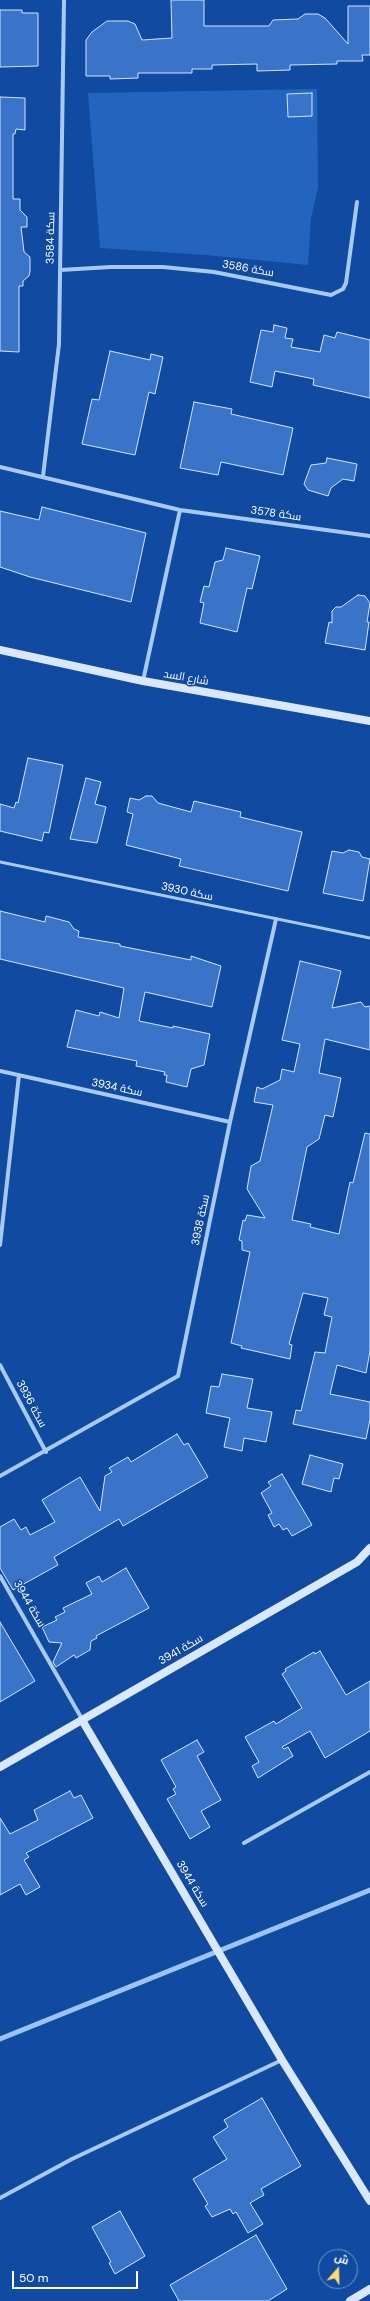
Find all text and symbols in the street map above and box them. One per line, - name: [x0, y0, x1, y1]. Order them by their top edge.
- street label: سكة 3584: [44, 212, 58, 264]
- street label: سكة 3586: [221, 258, 275, 280]
- street label: سكة 3578: [250, 504, 302, 524]
- street label: شارع السد: [162, 668, 210, 688]
- street label: سكة 3930: [160, 880, 214, 904]
- street label: سكة 3934: [90, 1076, 144, 1100]
- street label: سكة 3938: [189, 1193, 213, 1247]
- street label: سكة 3936: [13, 1378, 49, 1430]
- street label: سكة 3944: [10, 1578, 48, 1630]
- street label: سكة 3941: [157, 1632, 205, 1668]
- street label: سكة 3944: [173, 1858, 211, 1910]
- north arrow: [318, 2249, 358, 2289]
- text: ش: [333, 2250, 351, 2268]
- scale bar: [14, 2263, 140, 2289]
- text: 50 m: [19, 2270, 48, 2286]

